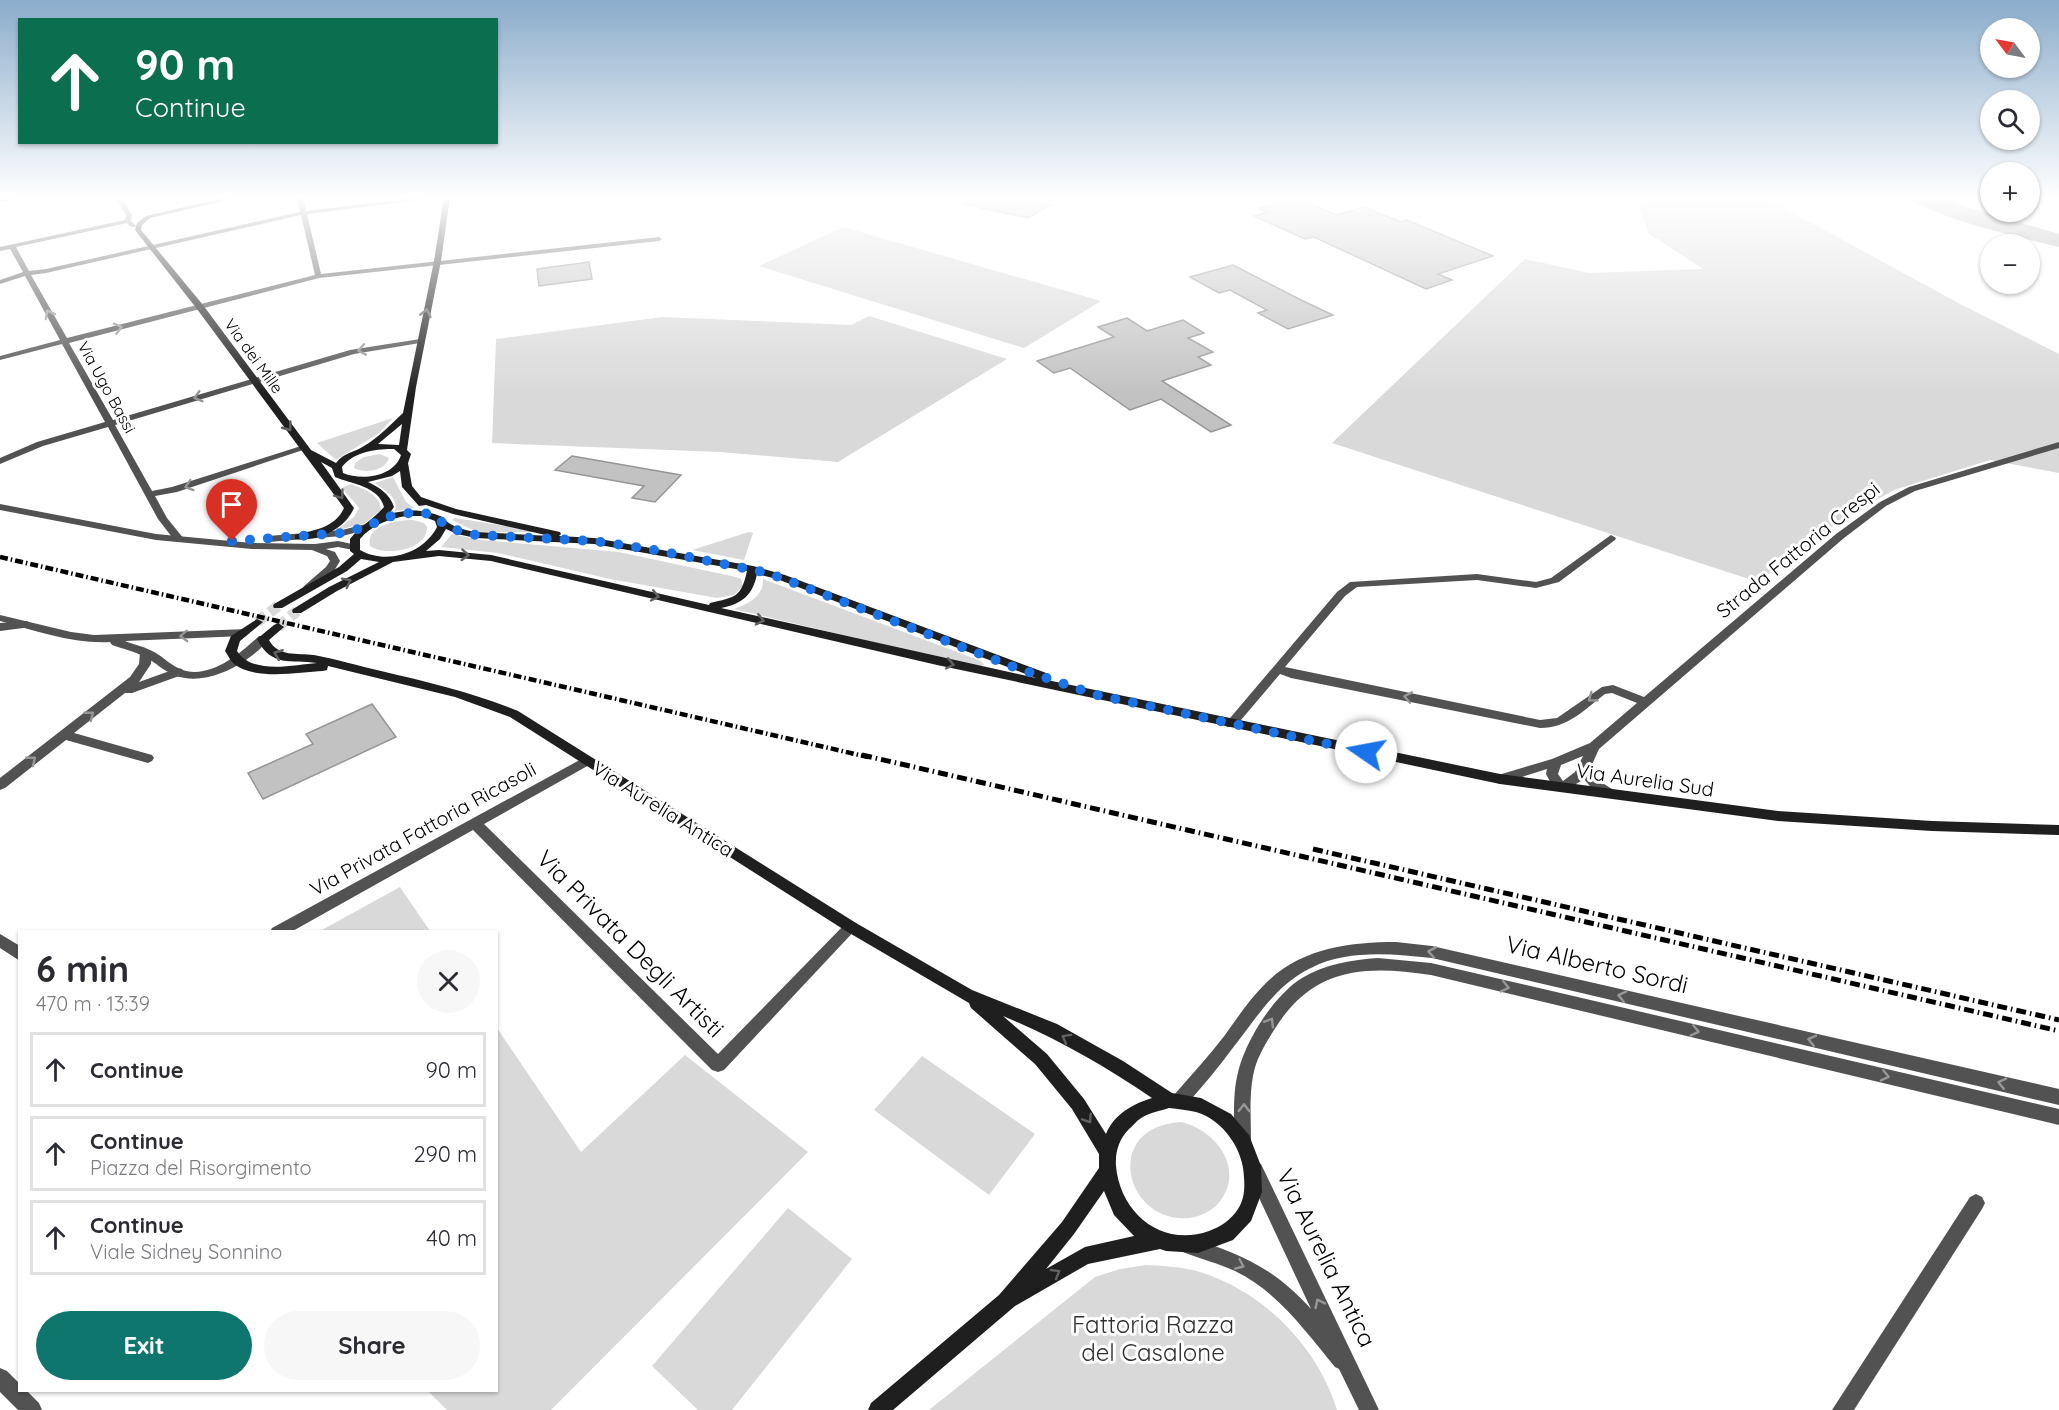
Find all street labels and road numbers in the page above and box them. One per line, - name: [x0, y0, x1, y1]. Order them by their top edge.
- street label: Via dei Mille: [220, 315, 288, 397]
- street label: Via Ugo Bassi: [74, 338, 140, 436]
- street label: Strada Fattoria Crespi: [1711, 476, 1884, 623]
- street label: Via Aurelia Antica: [588, 755, 739, 862]
- street label: Via Privata Fattoria Ricasoli: [305, 756, 540, 901]
- street label: Via Aurelia Sud: [1574, 757, 1716, 802]
- street label: Via Privata Degli Artisti: [531, 843, 731, 1043]
- street label: Via Alberto Sordi: [1503, 928, 1691, 1000]
- street label: Via Aurelia Antica: [1271, 1163, 1383, 1352]

